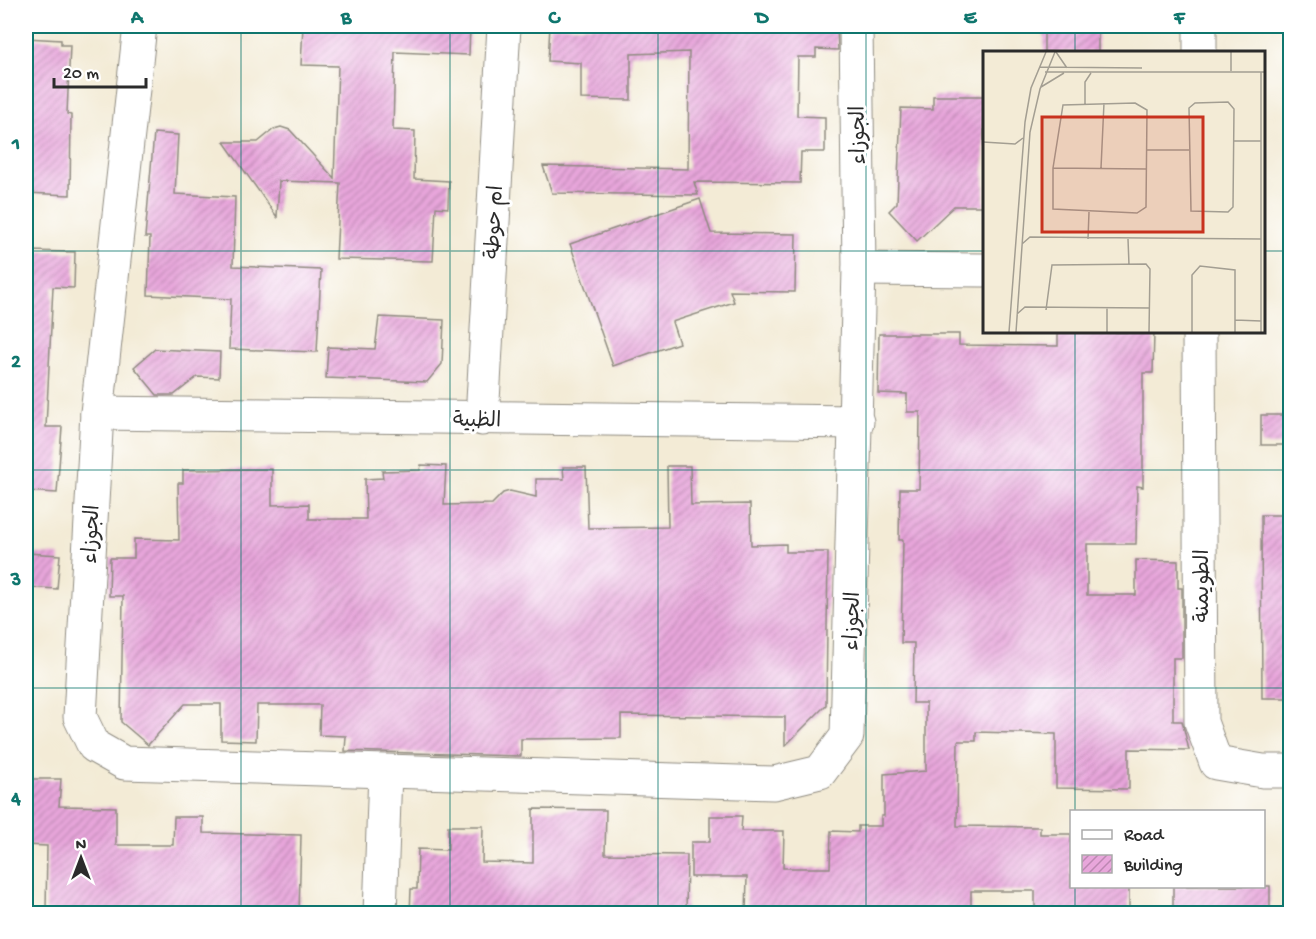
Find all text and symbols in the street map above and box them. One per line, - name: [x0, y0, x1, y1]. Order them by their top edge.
- text: A: [130, 8, 145, 31]
- text: B: [340, 8, 352, 31]
- text: C: [548, 8, 562, 31]
- text: D: [753, 8, 769, 31]
- text: E: [964, 8, 978, 31]
- text: F: [1173, 8, 1186, 31]
- scale bar: [54, 51, 146, 89]
- inset map: [983, 51, 1265, 333]
- text: 20 m: [63, 64, 99, 85]
- street label: الجوزاء: [847, 105, 874, 165]
- text: 1: [11, 134, 20, 157]
- street label: ام حوطة: [482, 185, 511, 260]
- text: 2: [11, 352, 21, 375]
- street label: الظبية: [453, 410, 501, 435]
- street label: الجوزاء: [79, 504, 108, 564]
- street label: الطويمنة: [1192, 549, 1217, 623]
- text: 3: [10, 570, 21, 593]
- street label: الجوزاء: [841, 591, 868, 651]
- text: 4: [10, 789, 21, 812]
- legend: [1070, 810, 1265, 888]
- text: Road: [1124, 826, 1165, 847]
- north arrow: [51, 828, 111, 888]
- text: N: [76, 837, 87, 856]
- text: Building: [1123, 856, 1183, 877]

